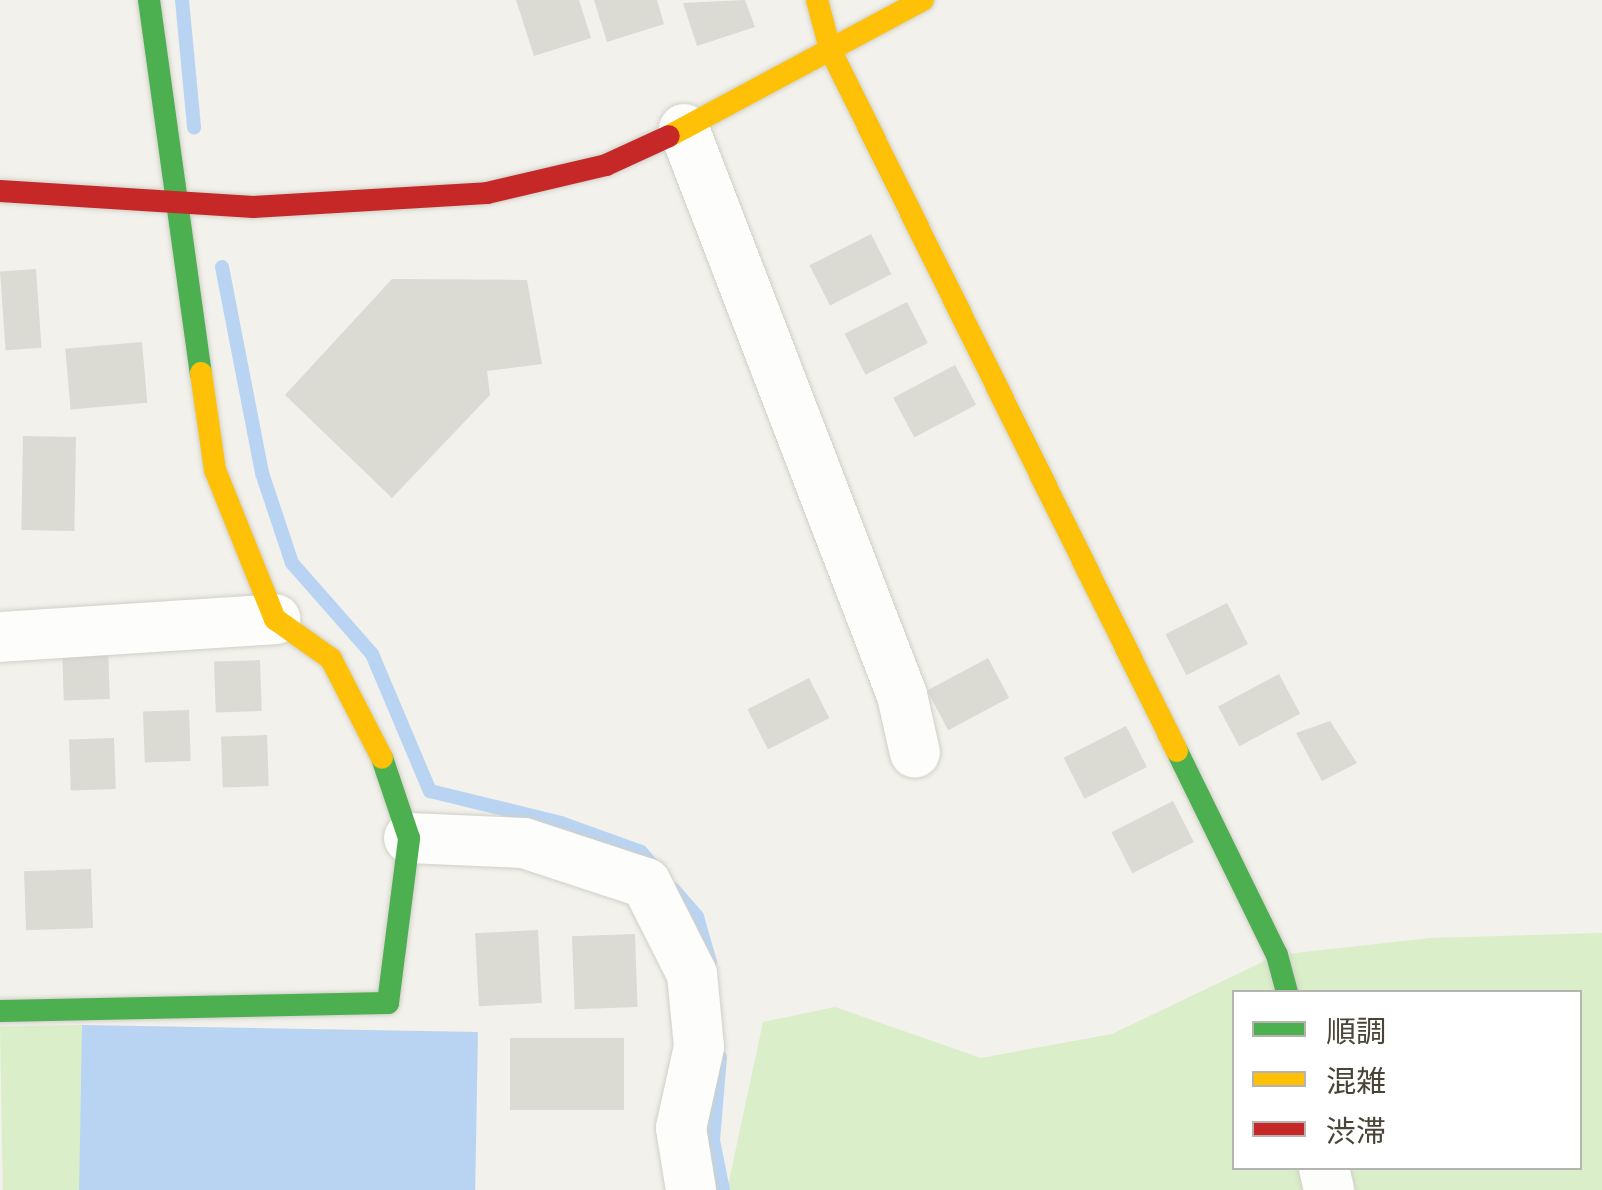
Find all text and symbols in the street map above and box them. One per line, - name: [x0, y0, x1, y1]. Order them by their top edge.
- legend: [1232, 990, 1582, 1170]
- text: 順調: [1326, 1013, 1386, 1049]
- text: 混雑: [1326, 1063, 1386, 1099]
- text: 渋滞: [1326, 1113, 1386, 1149]

